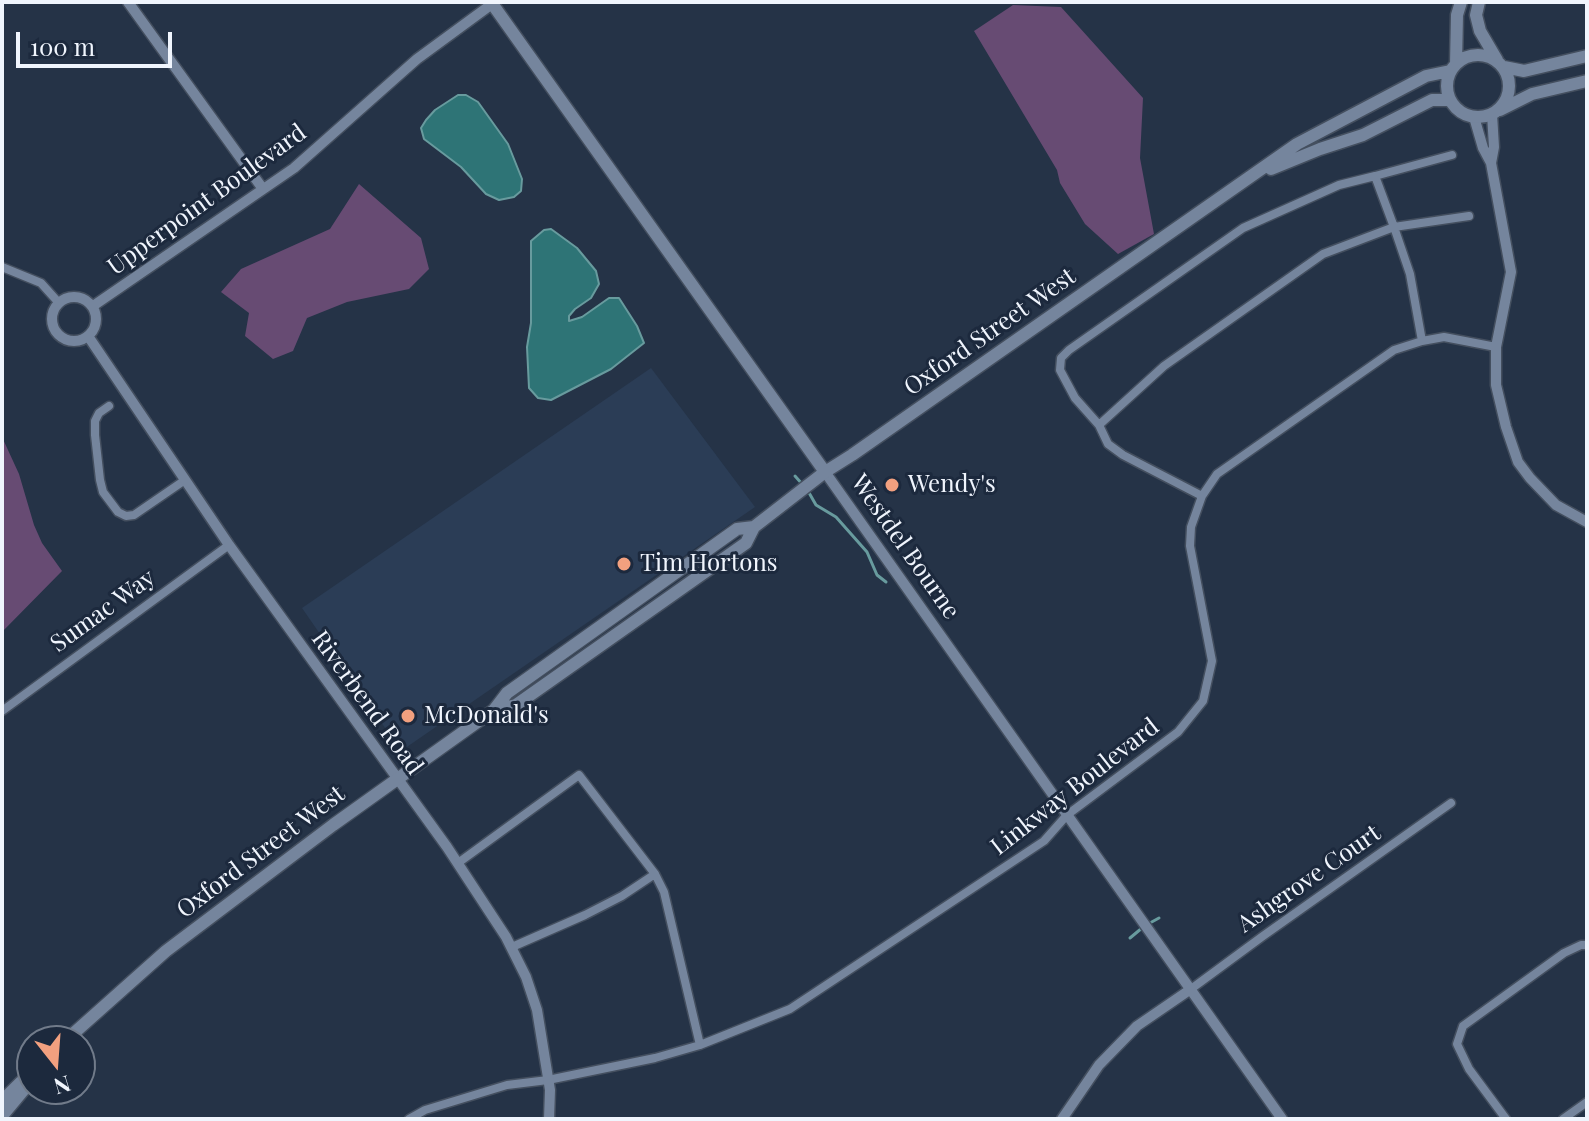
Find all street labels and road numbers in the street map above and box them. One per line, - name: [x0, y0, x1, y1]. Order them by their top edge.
- street label: Upperpoint Boulevard: [102, 118, 312, 282]
- street label: Oxford Street West: [899, 262, 1081, 402]
- street label: Westdel Bourne: [845, 469, 965, 625]
- street label: Sumac Way: [45, 563, 161, 659]
- street label: Riverbend Road: [305, 625, 429, 781]
- street label: Linkway Boulevard: [985, 712, 1165, 862]
- street label: Oxford Street West: [171, 780, 351, 924]
- street label: Ashgrove Court: [1232, 819, 1386, 939]

